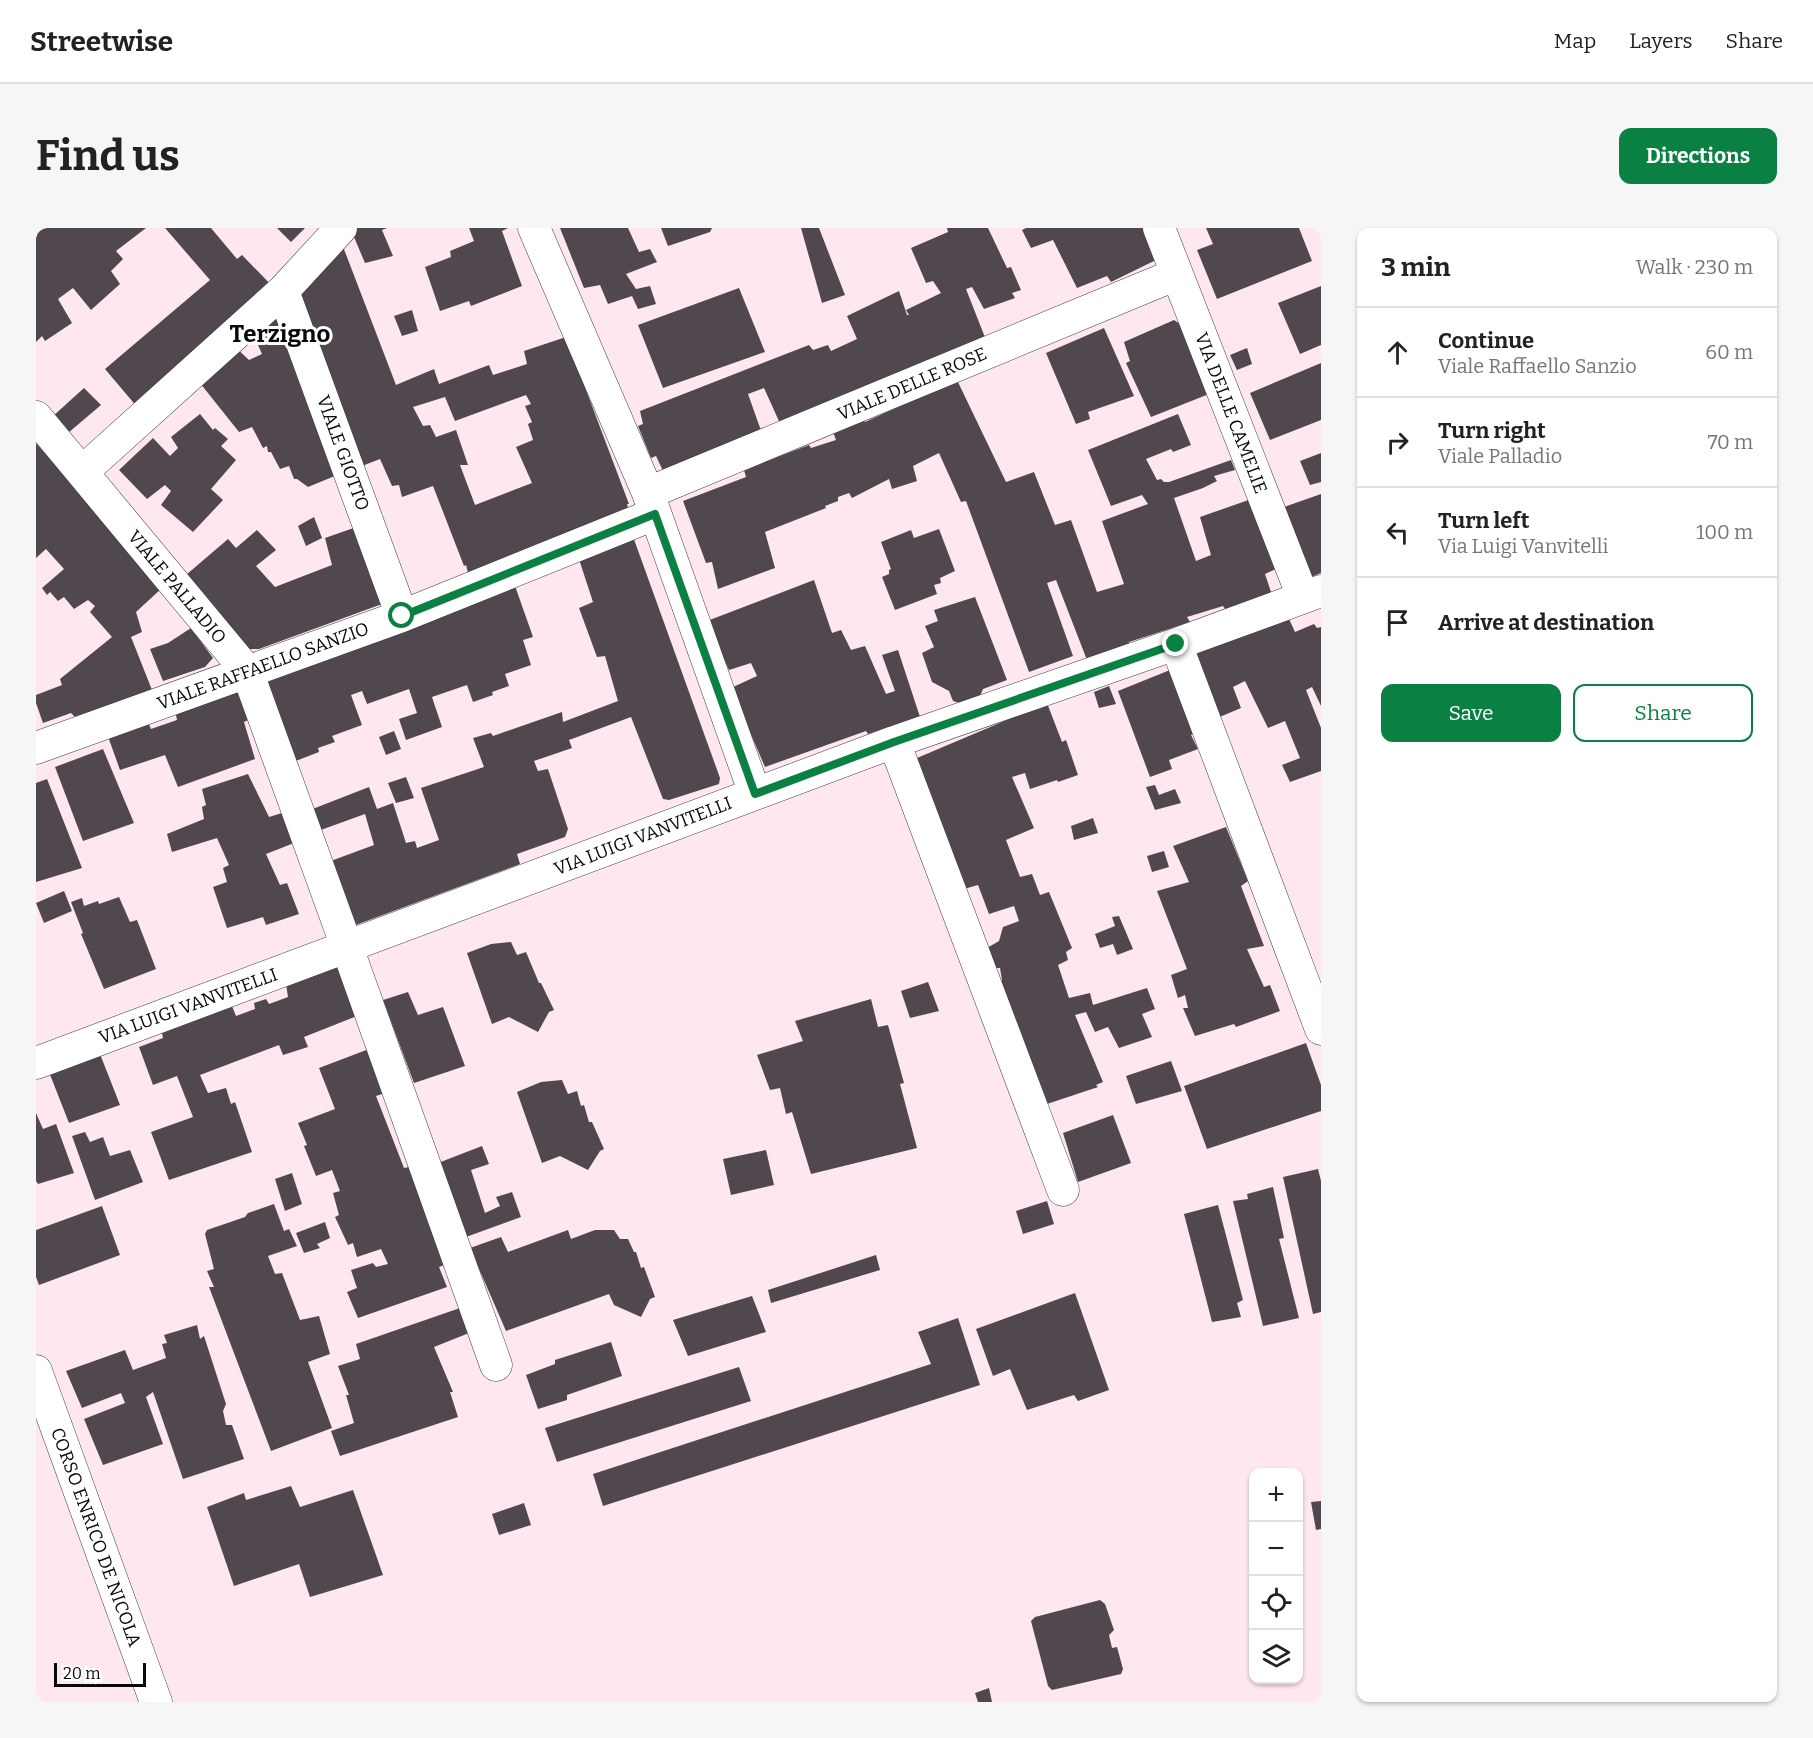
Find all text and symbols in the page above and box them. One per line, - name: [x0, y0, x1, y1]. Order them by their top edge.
- text: Streetwise: [30, 25, 173, 58]
- text: Map: [1554, 28, 1596, 54]
- text: Layers: [1629, 28, 1693, 54]
- text: Share: [1726, 28, 1783, 54]
- button: Directions: [1619, 128, 1777, 184]
- text: Find us: [36, 131, 180, 181]
- text: 3 min: [1381, 252, 1450, 283]
- text: Walk · 230 m: [1636, 255, 1753, 279]
- district label: Terzigno: [230, 320, 331, 348]
- text: Continue: [1438, 327, 1534, 354]
- street label: VIA DELLE CAMELIE: [1190, 329, 1272, 497]
- icon: ahead: [1381, 336, 1414, 369]
- text: 60 m: [1705, 340, 1753, 364]
- street label: VIALE DELLE ROSE: [834, 343, 990, 425]
- text: Viale Raffaello Sanzio: [1438, 354, 1637, 378]
- street label: VIALE GIOTTO: [312, 392, 374, 514]
- text: Turn right: [1438, 417, 1546, 444]
- icon: right: [1381, 426, 1414, 459]
- text: 70 m: [1707, 430, 1753, 454]
- text: Viale Palladio: [1438, 444, 1562, 468]
- text: Turn left: [1438, 507, 1530, 534]
- icon: left: [1381, 516, 1414, 549]
- text: 100 m: [1696, 520, 1753, 544]
- street label: VIALE PALLADIO: [123, 526, 231, 648]
- text: Via Luigi Vanvitelli: [1438, 534, 1609, 558]
- route start: [388, 602, 414, 628]
- icon: arrive: [1381, 606, 1414, 639]
- text: Arrive at destination: [1438, 609, 1654, 636]
- street label: VIALE RAFFAELLO SANZIO: [154, 617, 372, 715]
- route end: [1162, 630, 1188, 656]
- button: Save: [1381, 684, 1561, 742]
- button: Share: [1573, 684, 1753, 742]
- street label: VIA LUIGI VANVITELLI: [551, 792, 735, 880]
- street label: VIA LUIGI VANVITELLI: [96, 963, 280, 1049]
- street label: CORSO ENRICO DE NICOLA: [46, 1425, 146, 1650]
- map controls: [1249, 1468, 1303, 1684]
- button: +: [1249, 1468, 1303, 1522]
- button: −: [1249, 1522, 1303, 1576]
- button: locate: [1249, 1576, 1303, 1630]
- button: layers: [1249, 1630, 1303, 1684]
- scale bar: [54, 1660, 146, 1688]
- text: 20 m: [63, 1664, 100, 1683]

